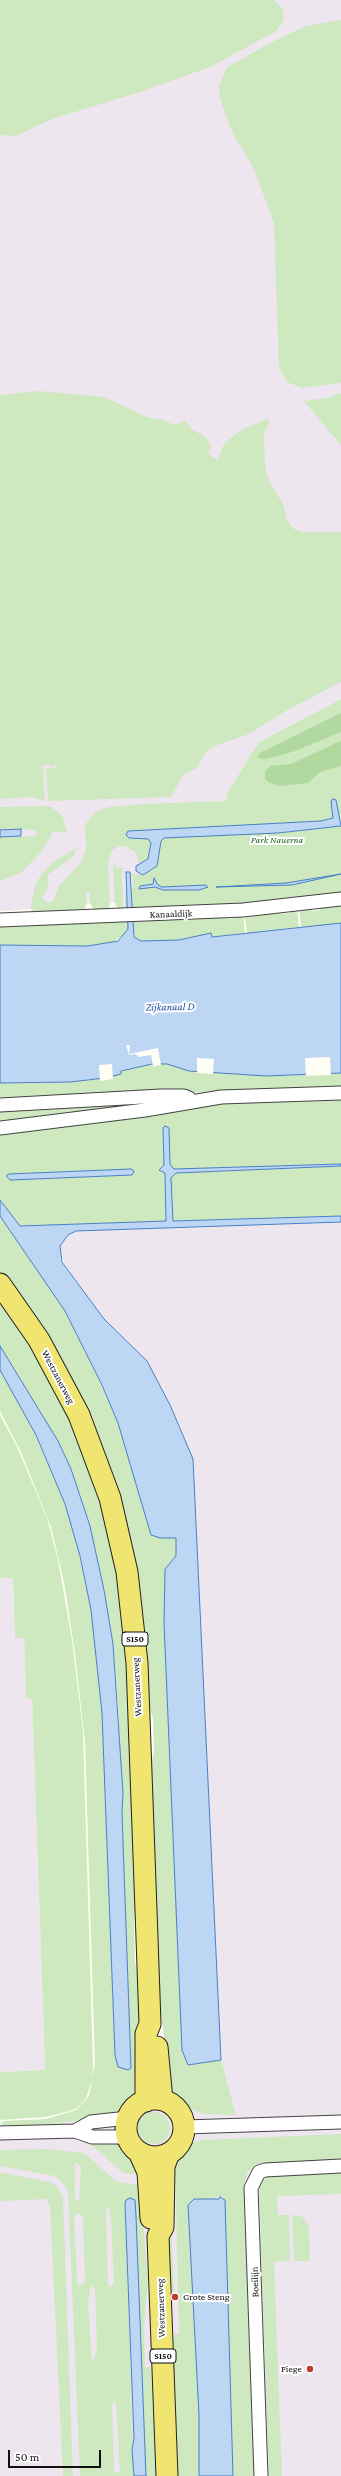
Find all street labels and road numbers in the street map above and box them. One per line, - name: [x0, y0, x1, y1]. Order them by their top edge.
- street label: Kanaaldijk: [149, 907, 193, 921]
- street label: Westzanerweg: [39, 1348, 77, 1406]
- road number: S150: [122, 1632, 148, 1646]
- street label: Westzanerweg: [129, 1657, 145, 1717]
- street label: Boeilijn: [248, 2267, 262, 2297]
- street label: Westzanerweg: [154, 2278, 168, 2338]
- road number: S150: [150, 2349, 176, 2363]

